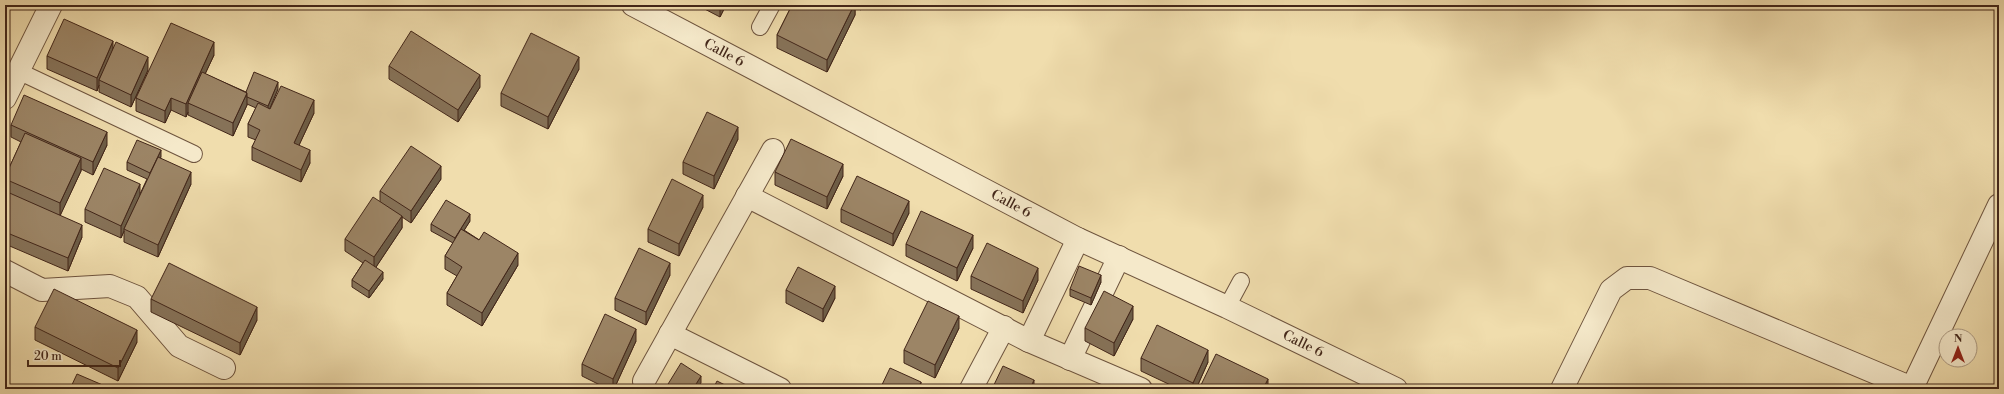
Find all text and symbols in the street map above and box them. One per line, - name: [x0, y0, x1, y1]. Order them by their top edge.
- street label: Calle 6: [701, 35, 748, 71]
- street label: Calle 6: [988, 186, 1035, 222]
- street label: Calle 6: [1280, 326, 1327, 362]
- north arrow: [1938, 328, 1978, 368]
- text: N: [1954, 332, 1963, 346]
- scale bar: [28, 342, 120, 368]
- text: 20 m: [34, 349, 62, 364]

